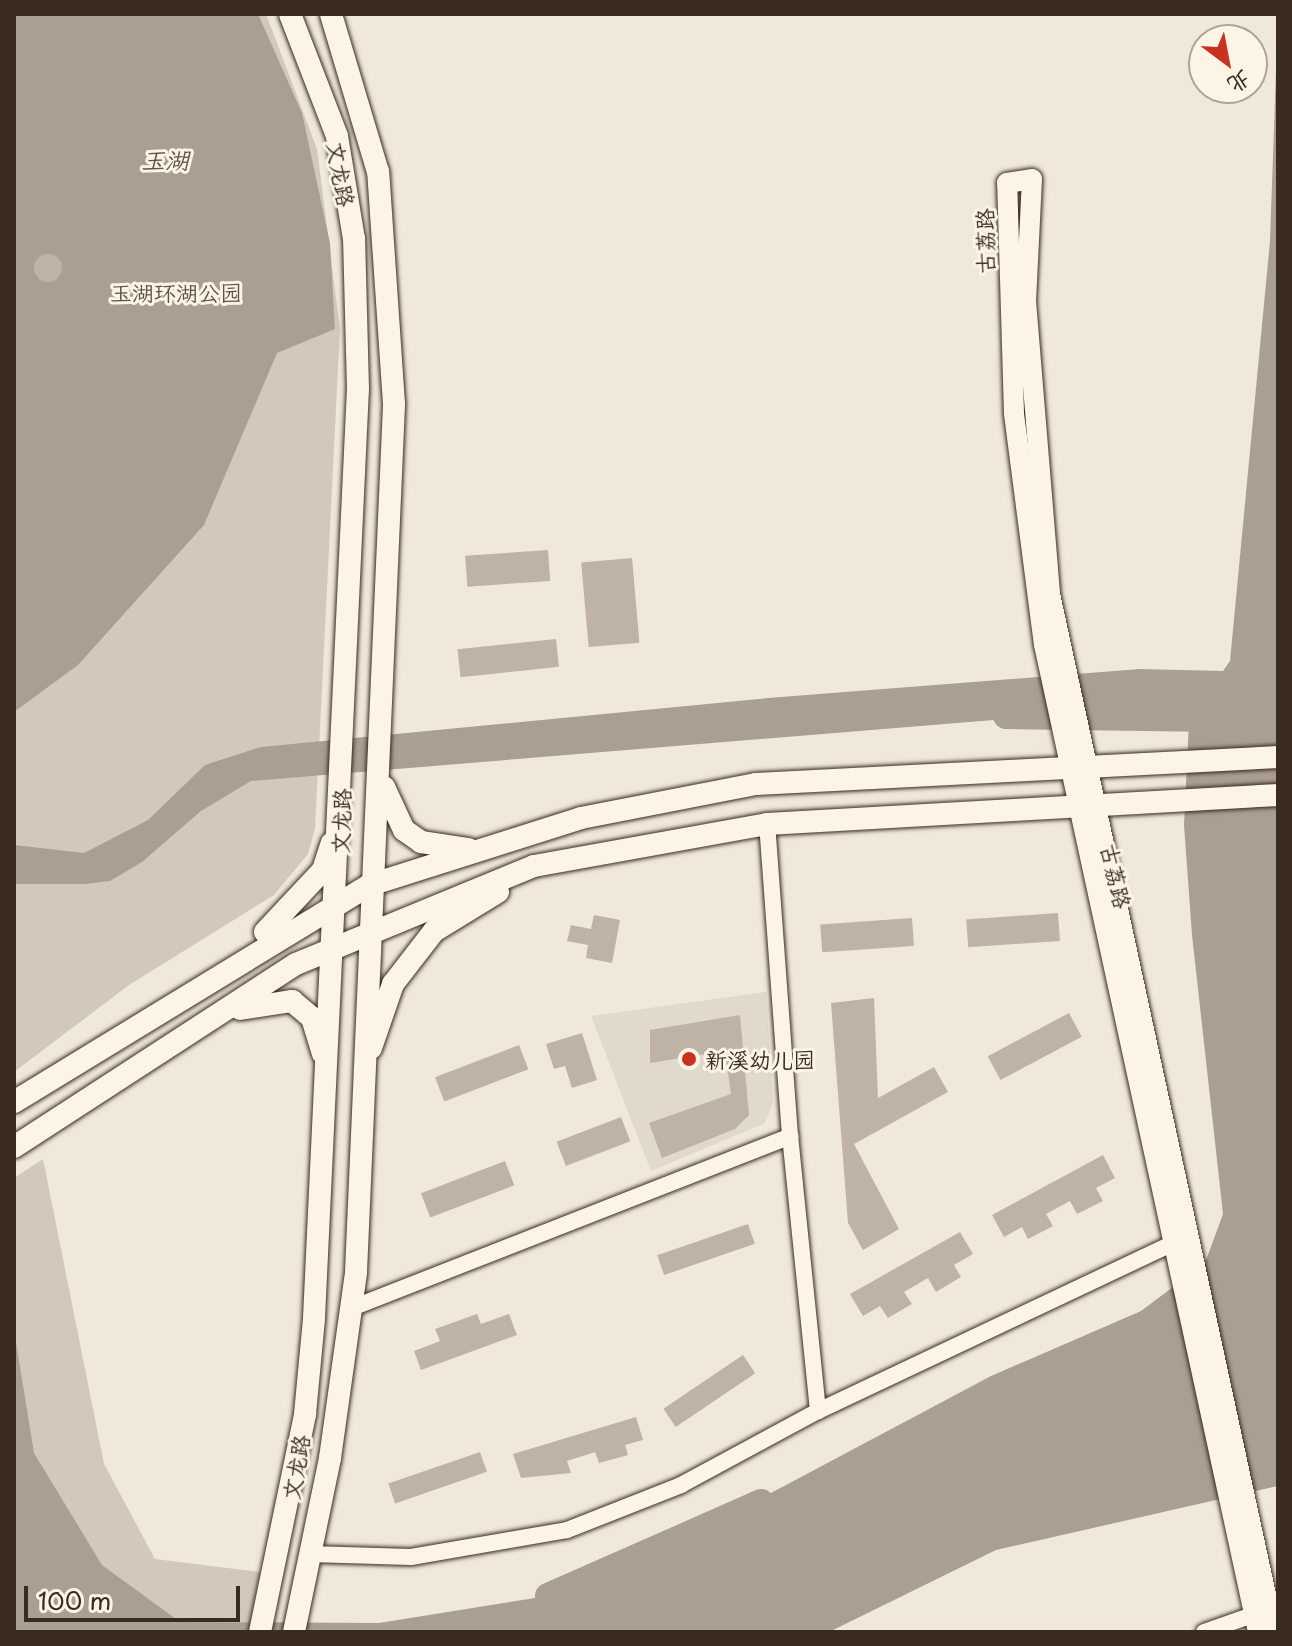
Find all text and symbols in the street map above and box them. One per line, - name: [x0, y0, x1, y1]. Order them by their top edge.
- north arrow: [1188, 24, 1268, 104]
- text: 北: [1222, 63, 1258, 103]
- street label: 文龙路: [323, 139, 361, 209]
- water label: 玉湖: [141, 146, 189, 174]
- street label: 古荔路: [970, 208, 998, 274]
- park label: 玉湖环湖公园: [110, 279, 242, 305]
- street label: 文龙路: [326, 788, 354, 854]
- street label: 古荔路: [1097, 841, 1137, 911]
- place label: 新溪幼儿园: [705, 1046, 815, 1072]
- marker: 新溪幼儿园: [680, 1050, 698, 1068]
- street label: 文龙路: [276, 1432, 314, 1502]
- scale bar: [28, 1570, 244, 1620]
- text: 100 m: [38, 1582, 111, 1618]

